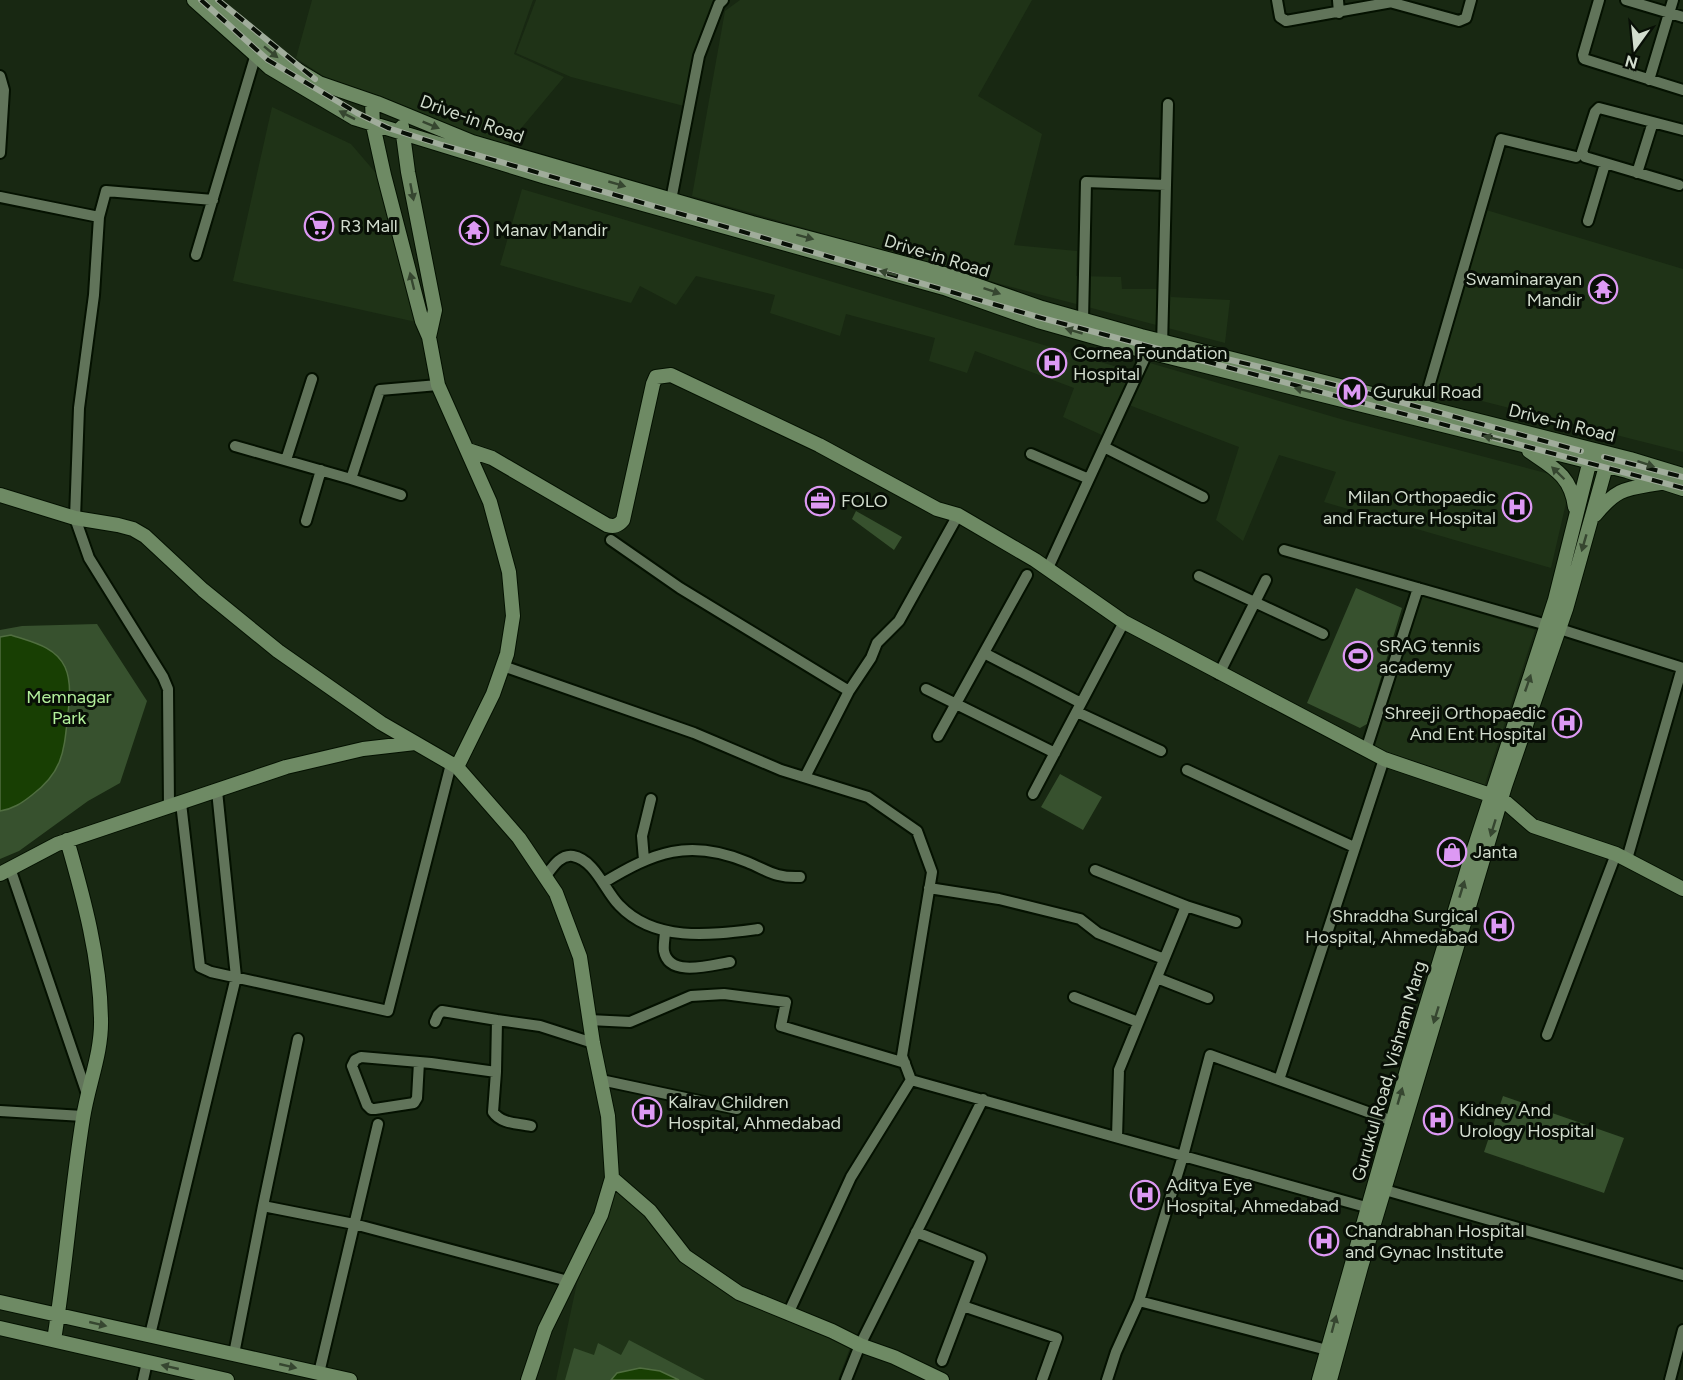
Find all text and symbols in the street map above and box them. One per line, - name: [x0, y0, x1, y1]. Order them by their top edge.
- north arrow: [1605, 18, 1665, 78]
- one-way arrow: [263, 46, 279, 59]
- text: N: [1623, 51, 1640, 73]
- street label: Drive-in Road: [417, 90, 527, 148]
- one-way arrow: [339, 110, 356, 119]
- one-way arrow: [422, 121, 440, 130]
- one-way arrow: [608, 180, 626, 189]
- one-way arrow: [408, 183, 417, 202]
- supermarket icon: R3 Mall: [303, 210, 335, 242]
- temple icon: Manav Mandir: [458, 214, 490, 246]
- place label: R3 Mall: [340, 215, 398, 237]
- place label: Manav Mandir: [495, 219, 608, 241]
- street label: Drive-in Road: [882, 230, 992, 282]
- one-way arrow: [796, 233, 814, 242]
- one-way arrow: [879, 267, 897, 277]
- place label: Swaminarayan Mandir: [1466, 268, 1582, 311]
- one-way arrow: [407, 272, 416, 290]
- temple icon: Swaminarayan Mandir: [1587, 273, 1619, 305]
- one-way arrow: [983, 286, 1001, 296]
- one-way arrow: [1065, 326, 1083, 335]
- place label: Cornea Foundation Hospital: [1073, 342, 1227, 385]
- hospital icon: Cornea Foundation Hospital: [1036, 347, 1068, 379]
- metro station icon: Gurukul Road: [1336, 376, 1368, 408]
- place label: Gurukul Road: [1373, 381, 1481, 403]
- one-way arrow: [1294, 384, 1313, 394]
- street label: Drive-in Road: [1506, 399, 1618, 447]
- one-way arrow: [1483, 433, 1501, 442]
- one-way arrow: [1637, 460, 1655, 469]
- one-way arrow: [1551, 466, 1566, 480]
- office icon: FOLO: [804, 485, 836, 517]
- place label: Milan Orthopaedic and Fracture Hospital: [1323, 486, 1496, 529]
- place label: FOLO: [841, 490, 888, 512]
- hospital icon: Milan Orthopaedic and Fracture Hospital: [1501, 491, 1533, 523]
- one-way arrow: [1579, 534, 1589, 552]
- place label: SRAG tennis academy: [1379, 635, 1480, 678]
- sports icon: SRAG tennis academy: [1342, 640, 1374, 672]
- one-way arrow: [1524, 674, 1534, 692]
- park label: Memnagar Park: [26, 686, 112, 729]
- place label: Shreeji Orthopaedic And Ent Hospital: [1384, 702, 1546, 745]
- hospital icon: Shreeji Orthopaedic And Ent Hospital: [1551, 707, 1583, 739]
- one-way arrow: [1488, 819, 1497, 837]
- shop icon: Janta: [1436, 836, 1468, 868]
- place label: Janta: [1473, 841, 1517, 863]
- one-way arrow: [1458, 880, 1467, 898]
- place label: Shraddha Surgical Hospital, Ahmedabad: [1305, 905, 1478, 948]
- hospital icon: Shraddha Surgical Hospital, Ahmedabad: [1483, 910, 1515, 942]
- street label: Gurukul Road, Vishram Marg: [1347, 958, 1431, 1184]
- one-way arrow: [1431, 1006, 1440, 1024]
- one-way arrow: [1396, 1087, 1405, 1105]
- place label: Kalrav Children Hospital, Ahmedabad: [668, 1091, 841, 1134]
- hospital icon: Kalrav Children Hospital, Ahmedabad: [631, 1096, 663, 1128]
- place label: Kidney And Urology Hospital: [1459, 1099, 1594, 1142]
- hospital icon: Kidney And Urology Hospital: [1422, 1104, 1454, 1136]
- place label: Aditya Eye Hospital, Ahmedabad: [1166, 1174, 1339, 1217]
- hospital icon: Aditya Eye Hospital, Ahmedabad: [1129, 1179, 1161, 1211]
- place label: Chandrabhan Hospital and Gynac Institute: [1345, 1220, 1524, 1263]
- hospital icon: Chandrabhan Hospital and Gynac Institute: [1308, 1225, 1340, 1257]
- one-way arrow: [1330, 1314, 1339, 1332]
- one-way arrow: [89, 1319, 107, 1329]
- one-way arrow: [161, 1361, 180, 1371]
- one-way arrow: [279, 1362, 298, 1372]

